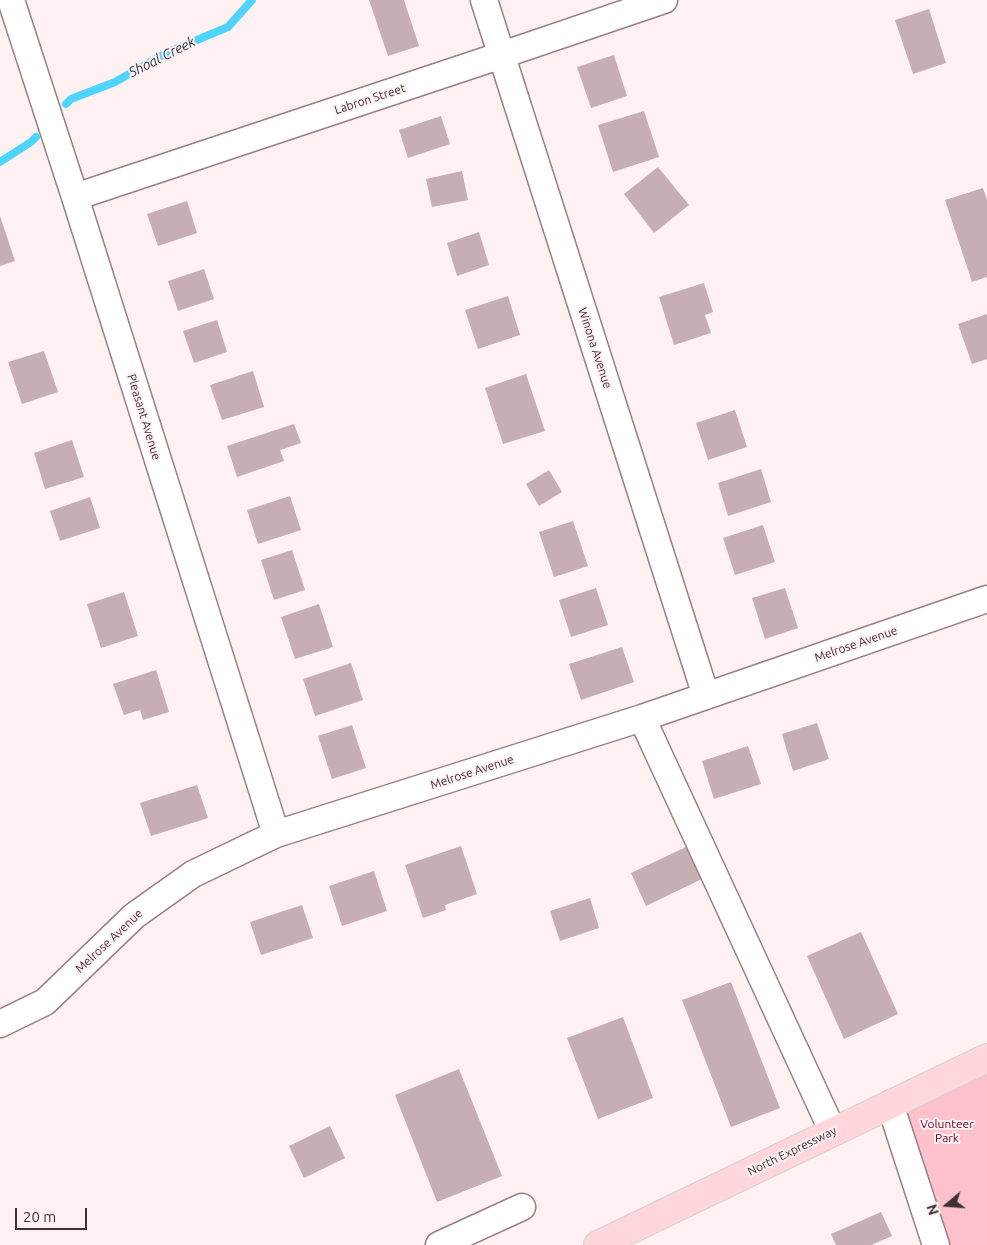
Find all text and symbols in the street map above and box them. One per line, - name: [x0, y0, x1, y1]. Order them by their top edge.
- water label: Shoal Creek: [126, 33, 198, 81]
- street label: Labron Street: [333, 81, 407, 117]
- street label: Winona Avenue: [575, 306, 615, 390]
- street label: Pleasant Avenue: [124, 372, 164, 462]
- street label: Melrose Avenue: [813, 623, 899, 665]
- street label: Melrose Avenue: [429, 752, 515, 792]
- street label: Melrose Avenue: [72, 906, 146, 976]
- park label: Volunteer Park: [920, 1117, 974, 1145]
- street label: North Expressway: [745, 1123, 839, 1179]
- north arrow: [922, 1180, 972, 1230]
- scale bar: [18, 1198, 90, 1230]
- text: N: [924, 1202, 942, 1217]
- text: 20 m: [23, 1208, 56, 1225]

